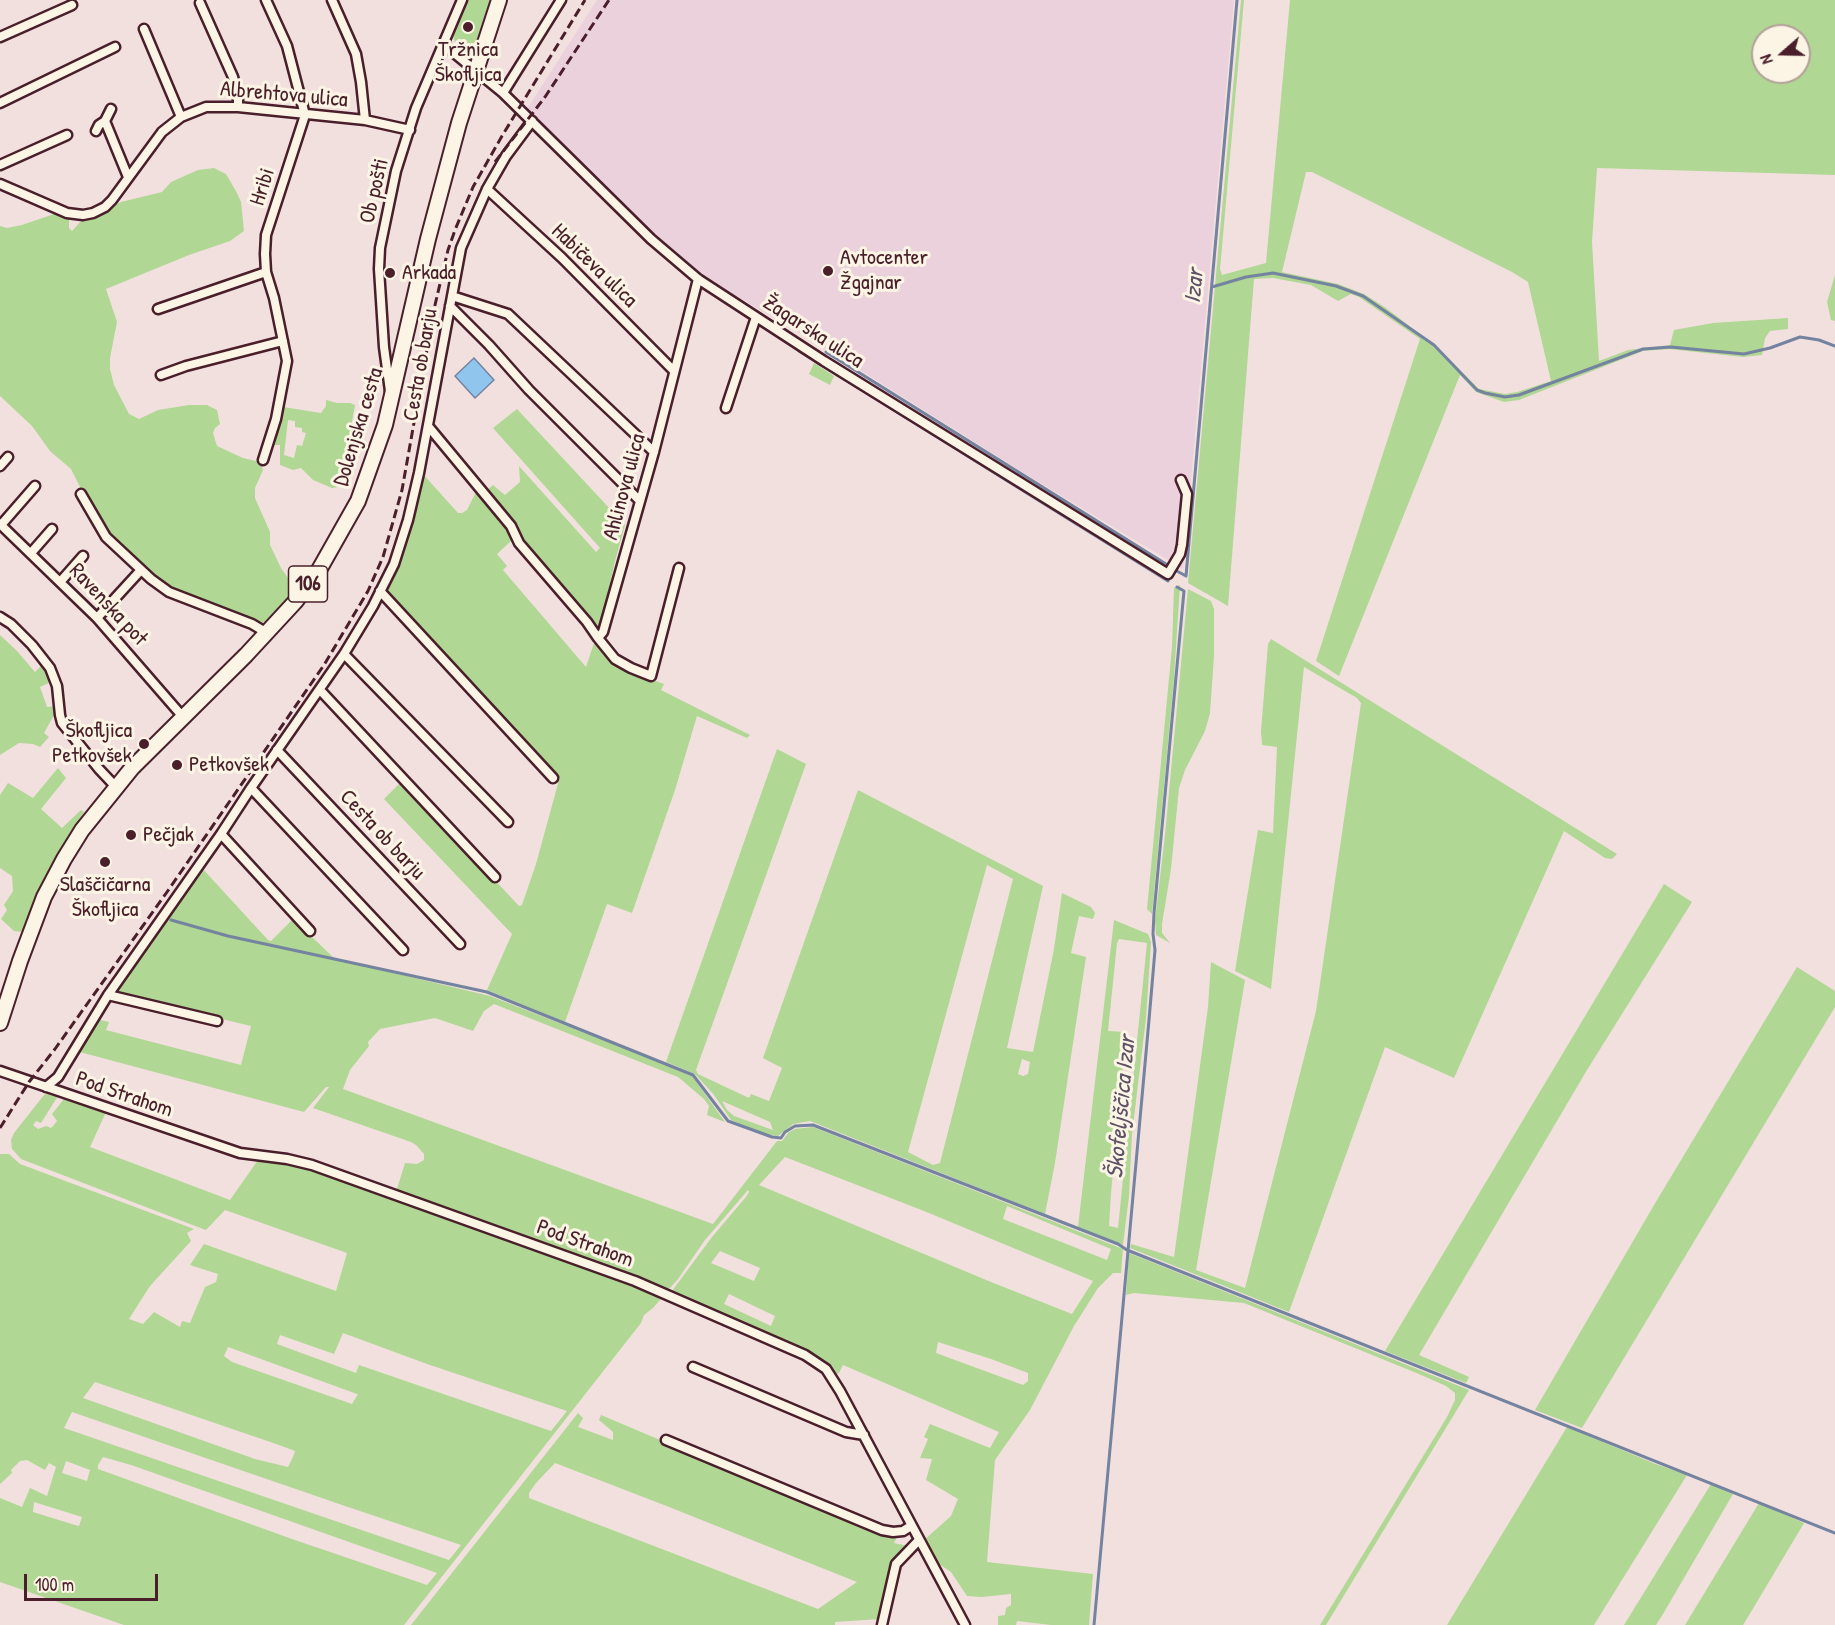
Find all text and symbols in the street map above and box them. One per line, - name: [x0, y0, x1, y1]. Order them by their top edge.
- marker: Tržnica Škofljica: [461, 20, 475, 34]
- north arrow: [1751, 24, 1811, 84]
- place label: Tržnica Škofljica: [435, 37, 501, 88]
- text: N: [1754, 52, 1778, 67]
- street label: Albrehtova ulica: [219, 76, 349, 114]
- street label: Ob pošti: [355, 156, 395, 226]
- street label: Hribi: [245, 165, 281, 209]
- street label: Habičeva ulica: [545, 218, 643, 314]
- place label: Avtocenter Žgajnar: [840, 245, 928, 296]
- place label: Arkada: [402, 260, 456, 286]
- marker: Avtocenter Žgajnar: [821, 264, 835, 278]
- marker: Arkada: [383, 266, 397, 280]
- water label: Izar: [1179, 268, 1211, 304]
- street label: Žagarska ulica: [758, 290, 868, 374]
- street label: Cesta ob barju: [398, 307, 444, 423]
- street label: Dolenjska cesta: [329, 365, 389, 489]
- street label: Ahlinova ulica: [598, 431, 652, 543]
- street label: Ravenska pot: [63, 558, 153, 652]
- road number: 106: [288, 566, 328, 602]
- place label: Škofljica Petkovšek: [52, 718, 132, 770]
- marker: Škofljica Petkovšek: [137, 737, 151, 751]
- place label: Petkovšek: [189, 752, 269, 778]
- marker: Petkovšek: [170, 758, 184, 772]
- street label: Cesta ob barju: [334, 784, 430, 886]
- place label: Pečjak: [143, 822, 194, 848]
- marker: Pečjak: [124, 828, 138, 842]
- marker: Slaščičarna Škofljica: [98, 855, 112, 869]
- place label: Slaščičarna Škofljica: [60, 872, 150, 924]
- water label: Škofeljščica Izar: [1101, 1034, 1143, 1180]
- street label: Pod Strahom: [72, 1066, 176, 1124]
- street label: Pod Strahom: [533, 1214, 637, 1274]
- scale bar: [27, 1562, 160, 1600]
- text: 100 m: [35, 1572, 74, 1597]

